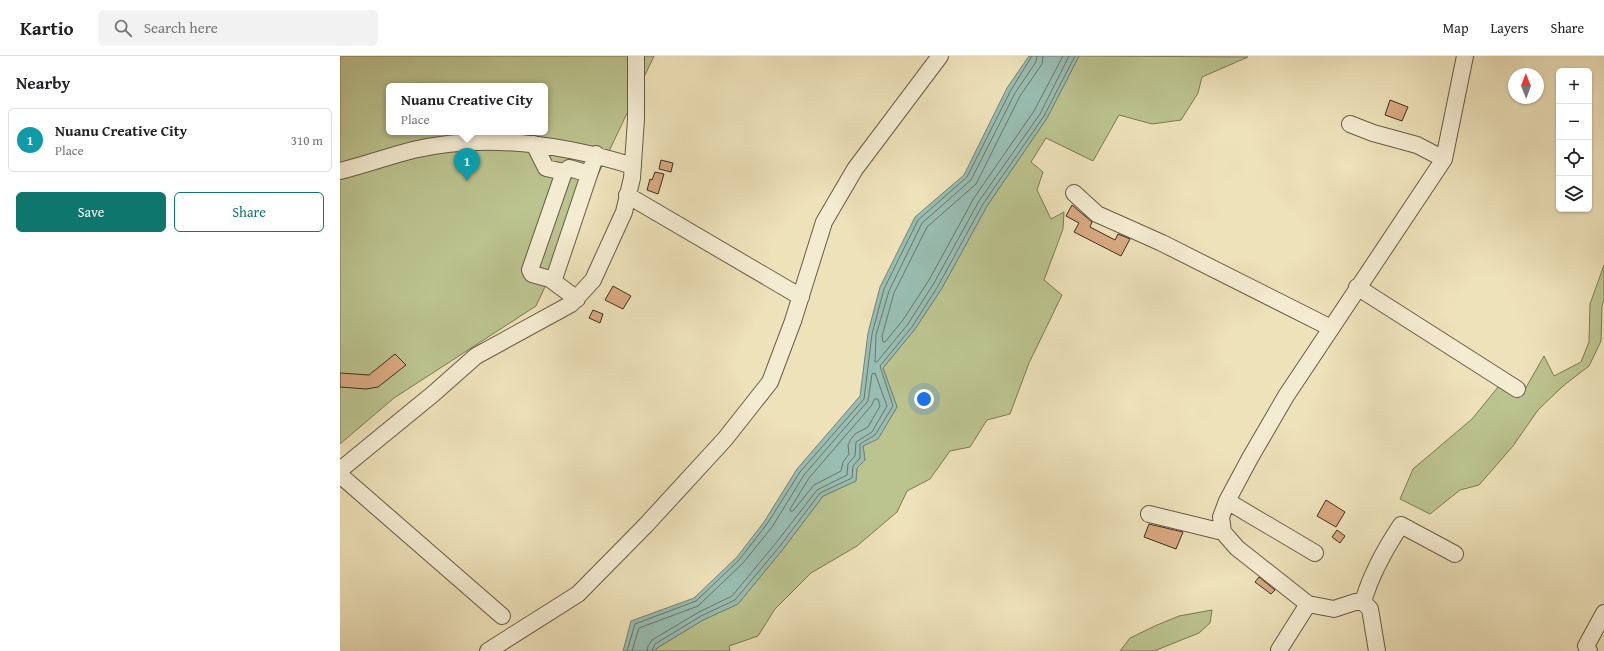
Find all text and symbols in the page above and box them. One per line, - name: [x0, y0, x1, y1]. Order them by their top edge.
- search box: [98, 10, 378, 46]
- text: Kartio: [20, 14, 74, 42]
- icon: search: [112, 17, 134, 39]
- text: Search here: [144, 17, 218, 38]
- text: Map: [1443, 18, 1469, 38]
- text: Layers: [1491, 18, 1529, 38]
- text: Share: [1551, 18, 1584, 38]
- north arrow: [1508, 68, 1544, 104]
- map controls: [1556, 68, 1592, 212]
- button: +: [1556, 68, 1592, 104]
- text: Nearby: [16, 70, 70, 95]
- popup: [386, 83, 548, 135]
- text: Nuanu Creative City: [401, 89, 533, 110]
- button: −: [1556, 104, 1592, 140]
- text: Place: [401, 110, 430, 129]
- text: Nuanu Creative City: [55, 120, 187, 141]
- text: 1: [27, 131, 33, 150]
- text: 310 m: [291, 131, 323, 150]
- button: locate: [1556, 140, 1592, 176]
- text: Place: [55, 141, 84, 160]
- pin: 1: [454, 148, 480, 181]
- button: layers: [1556, 176, 1592, 212]
- button: Save: [16, 192, 166, 232]
- button: Share: [174, 192, 324, 232]
- your location: [914, 389, 934, 409]

